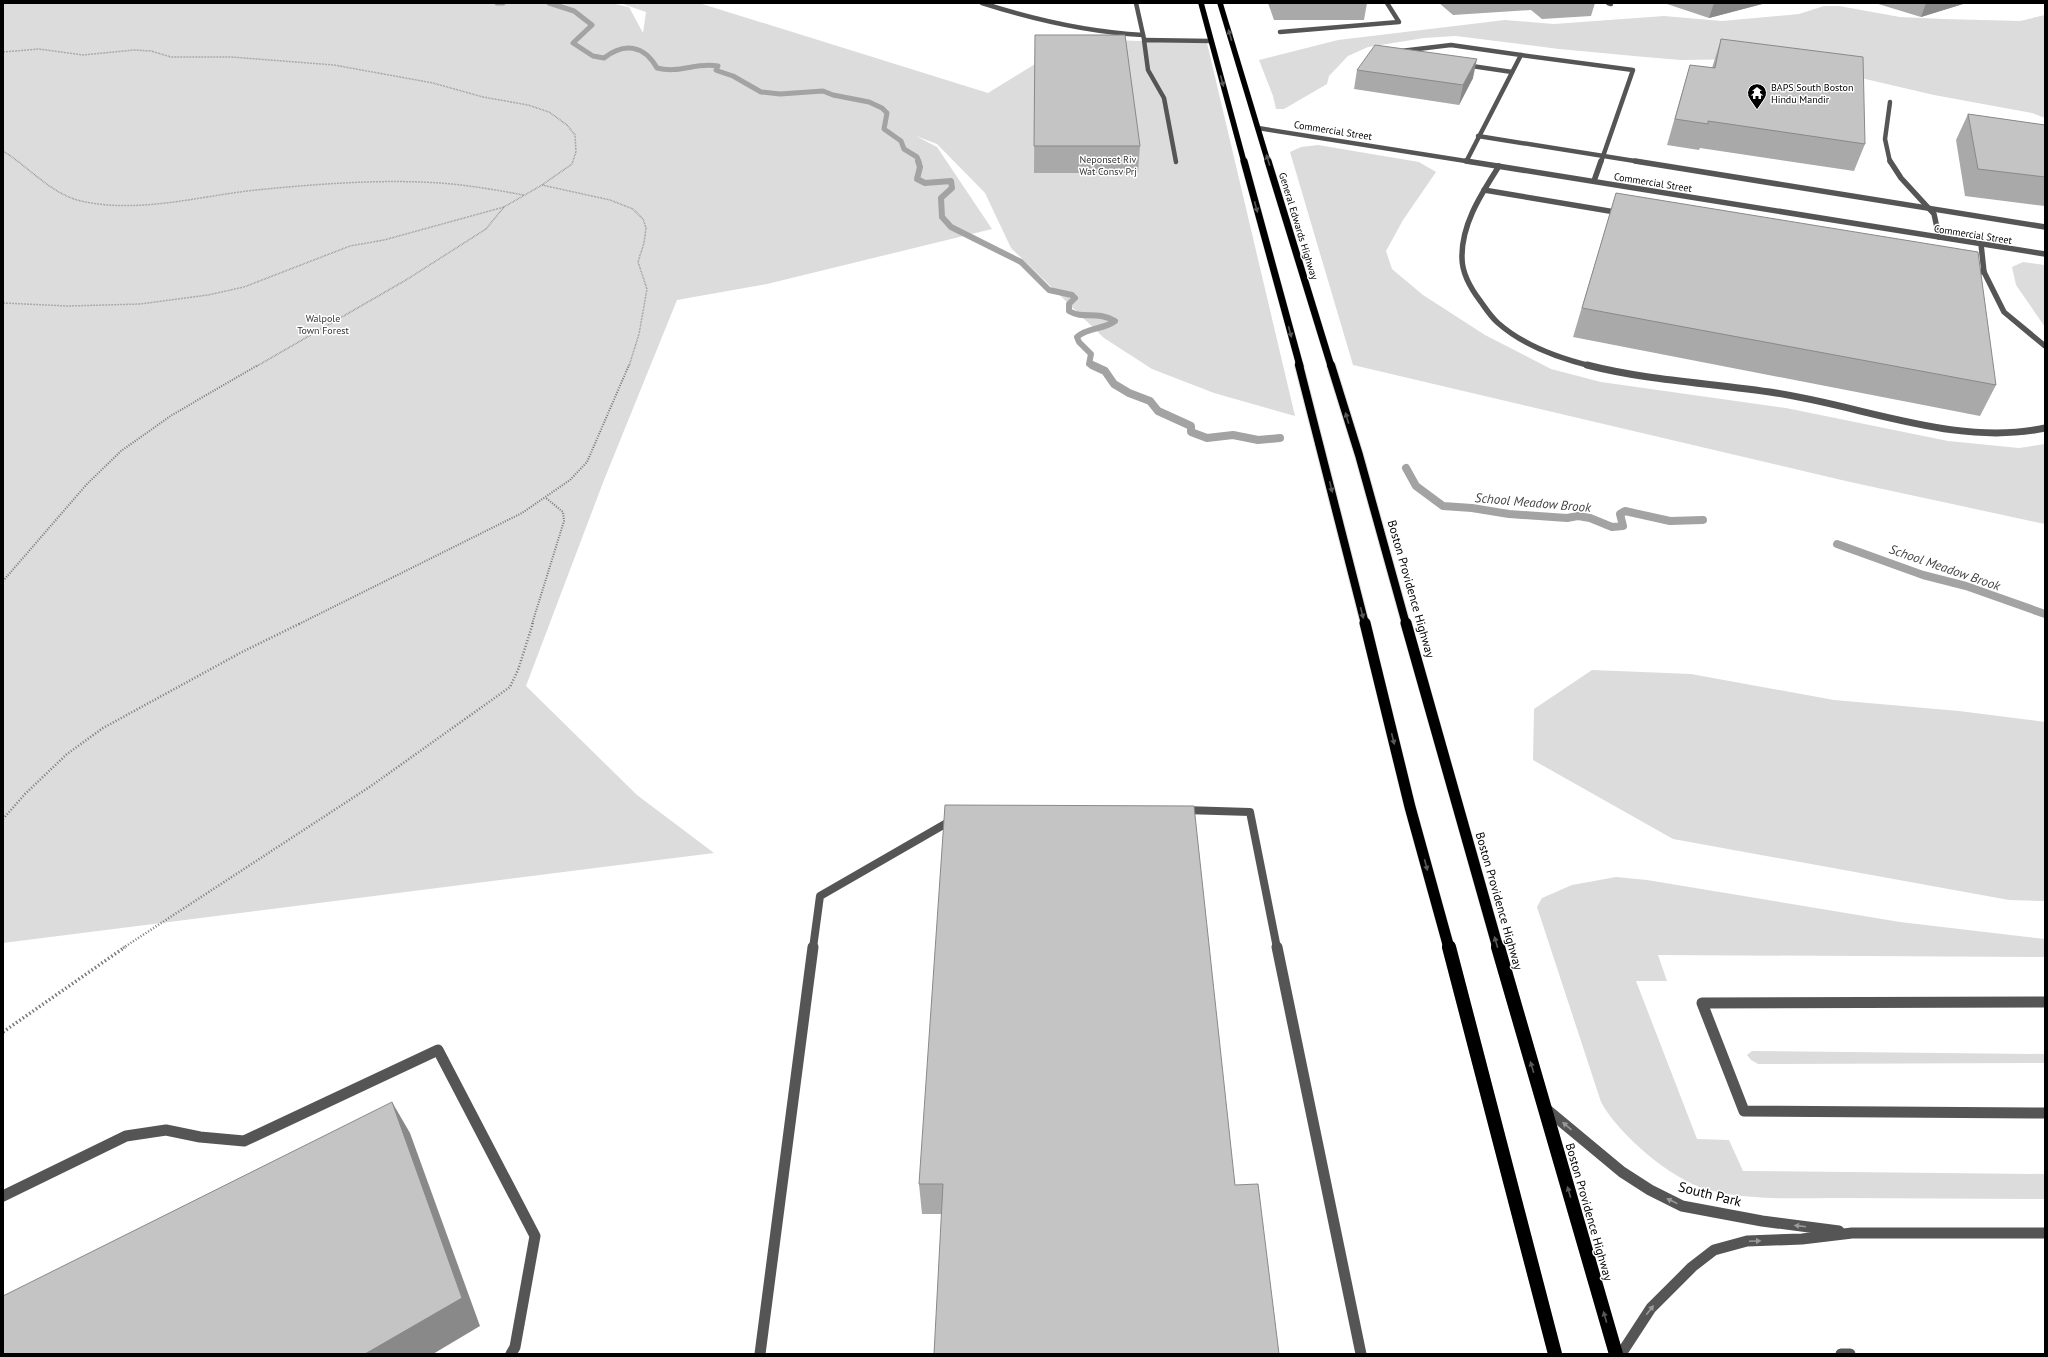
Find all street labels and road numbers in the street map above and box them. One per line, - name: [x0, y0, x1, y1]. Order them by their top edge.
- street label: Commercial Street: [1293, 118, 1373, 143]
- street label: Commercial Street: [1613, 170, 1693, 195]
- street label: General Edwards Highway: [1276, 171, 1321, 282]
- street label: Commercial Street: [1933, 222, 2013, 247]
- street label: Boston Providence Highway: [1385, 518, 1438, 660]
- street label: Boston Providence Highway: [1473, 830, 1526, 972]
- street label: Boston Providence Highway: [1563, 1141, 1616, 1283]
- street label: South Park: [1677, 1177, 1744, 1211]

